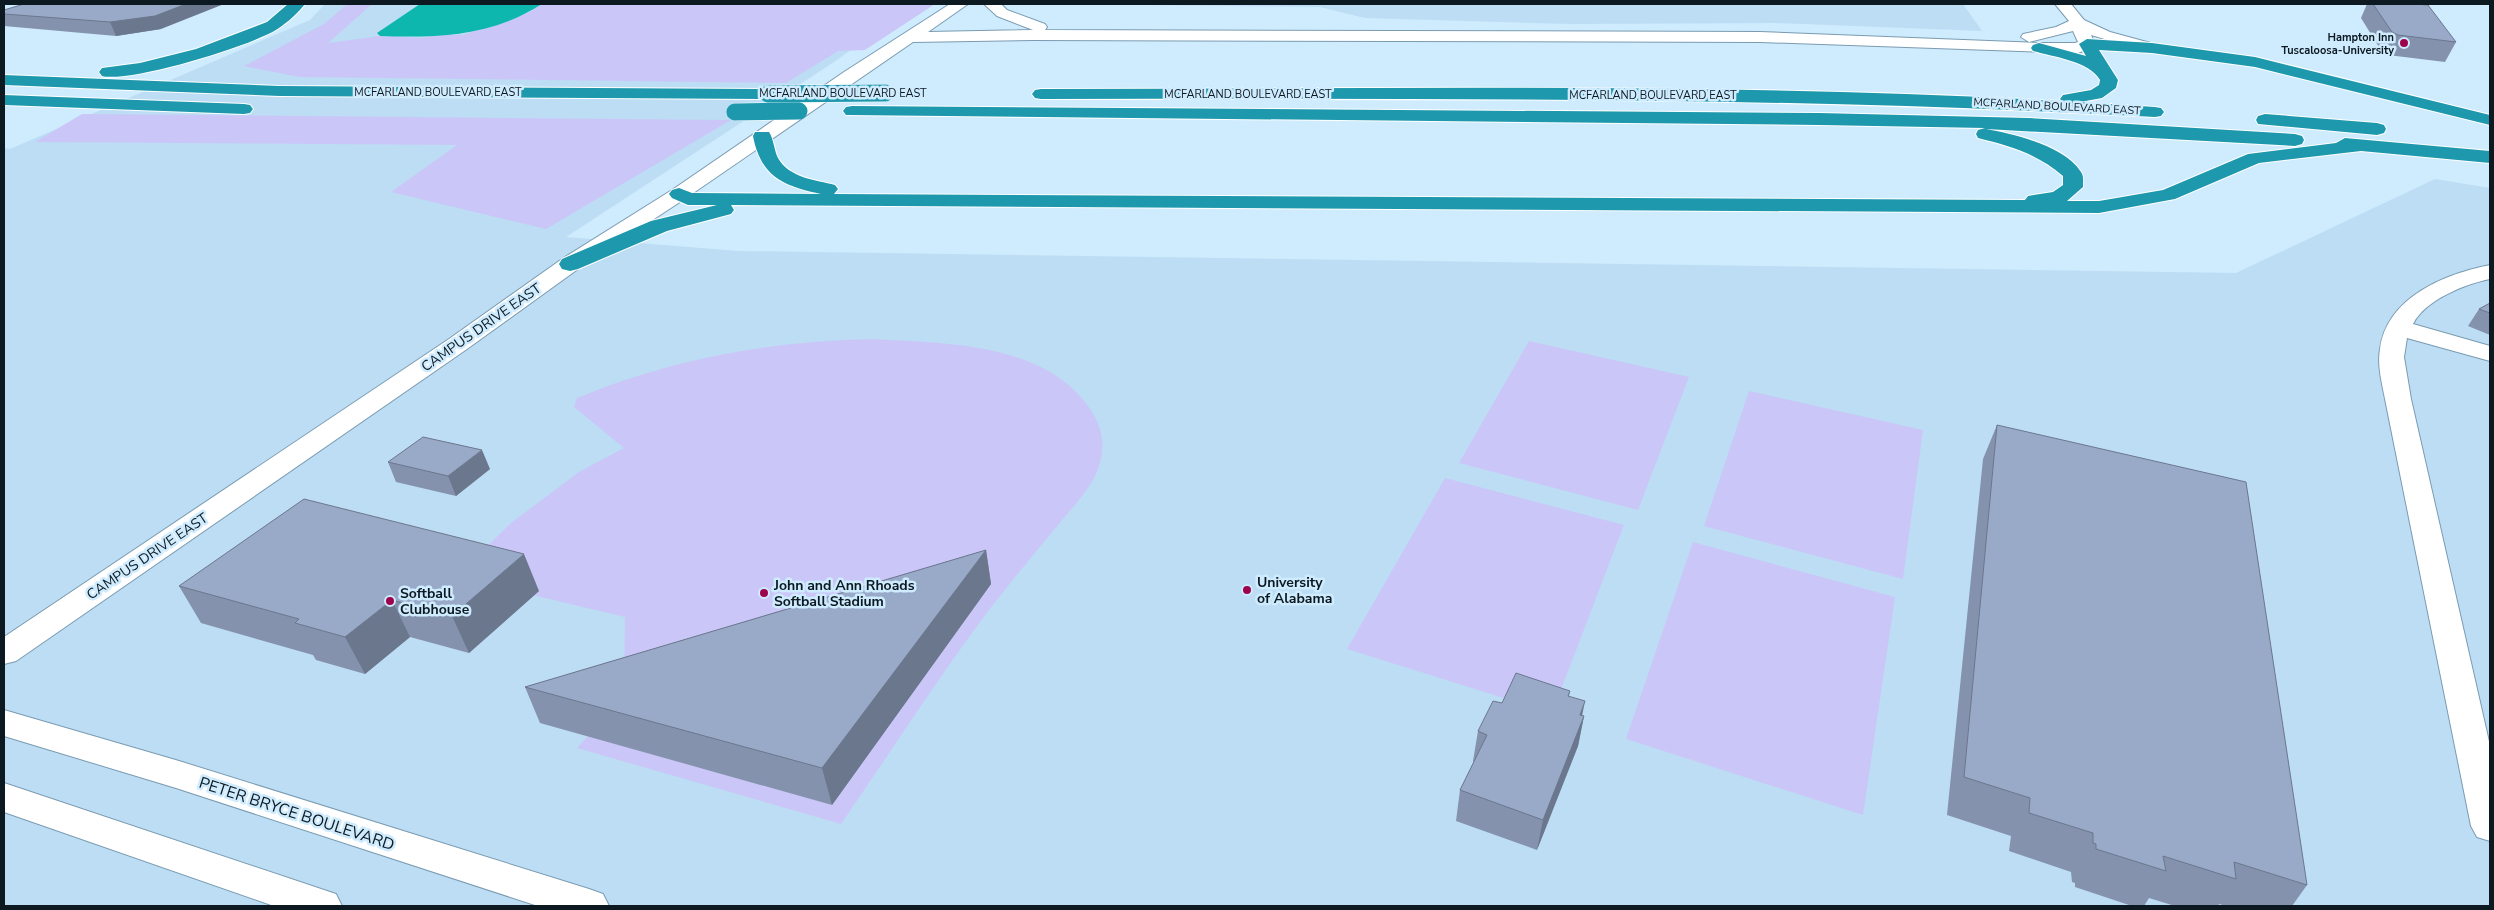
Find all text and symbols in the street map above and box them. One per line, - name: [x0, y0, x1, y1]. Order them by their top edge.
- place label: Hampton Inn Tuscaloosa-University: [2281, 30, 2394, 58]
- marker: Hampton Inn Tuscaloosa-University: [2398, 37, 2410, 49]
- street label: MCFARLAND BOULEVARD EAST: [354, 85, 522, 100]
- street label: MCFARLAND BOULEVARD EAST: [759, 86, 927, 101]
- street label: MCFARLAND BOULEVARD EAST: [1164, 87, 1332, 102]
- street label: MCFARLAND BOULEVARD EAST: [1569, 88, 1737, 103]
- street label: MCFARLAND BOULEVARD EAST: [1973, 95, 2141, 118]
- street label: CAMPUS DRIVE EAST: [418, 279, 545, 376]
- street label: CAMPUS DRIVE EAST: [83, 508, 212, 604]
- place label: University of Alabama: [1257, 573, 1332, 608]
- place label: John and Ann Rhoads Softball Stadium: [773, 576, 915, 611]
- place label: Softball Clubhouse: [400, 584, 470, 619]
- marker: University of Alabama: [1241, 584, 1253, 596]
- marker: John and Ann Rhoads Softball Stadium: [758, 587, 770, 599]
- marker: Softball Clubhouse: [384, 595, 396, 607]
- street label: PETER BRYCE BOULEVARD: [196, 772, 397, 856]

